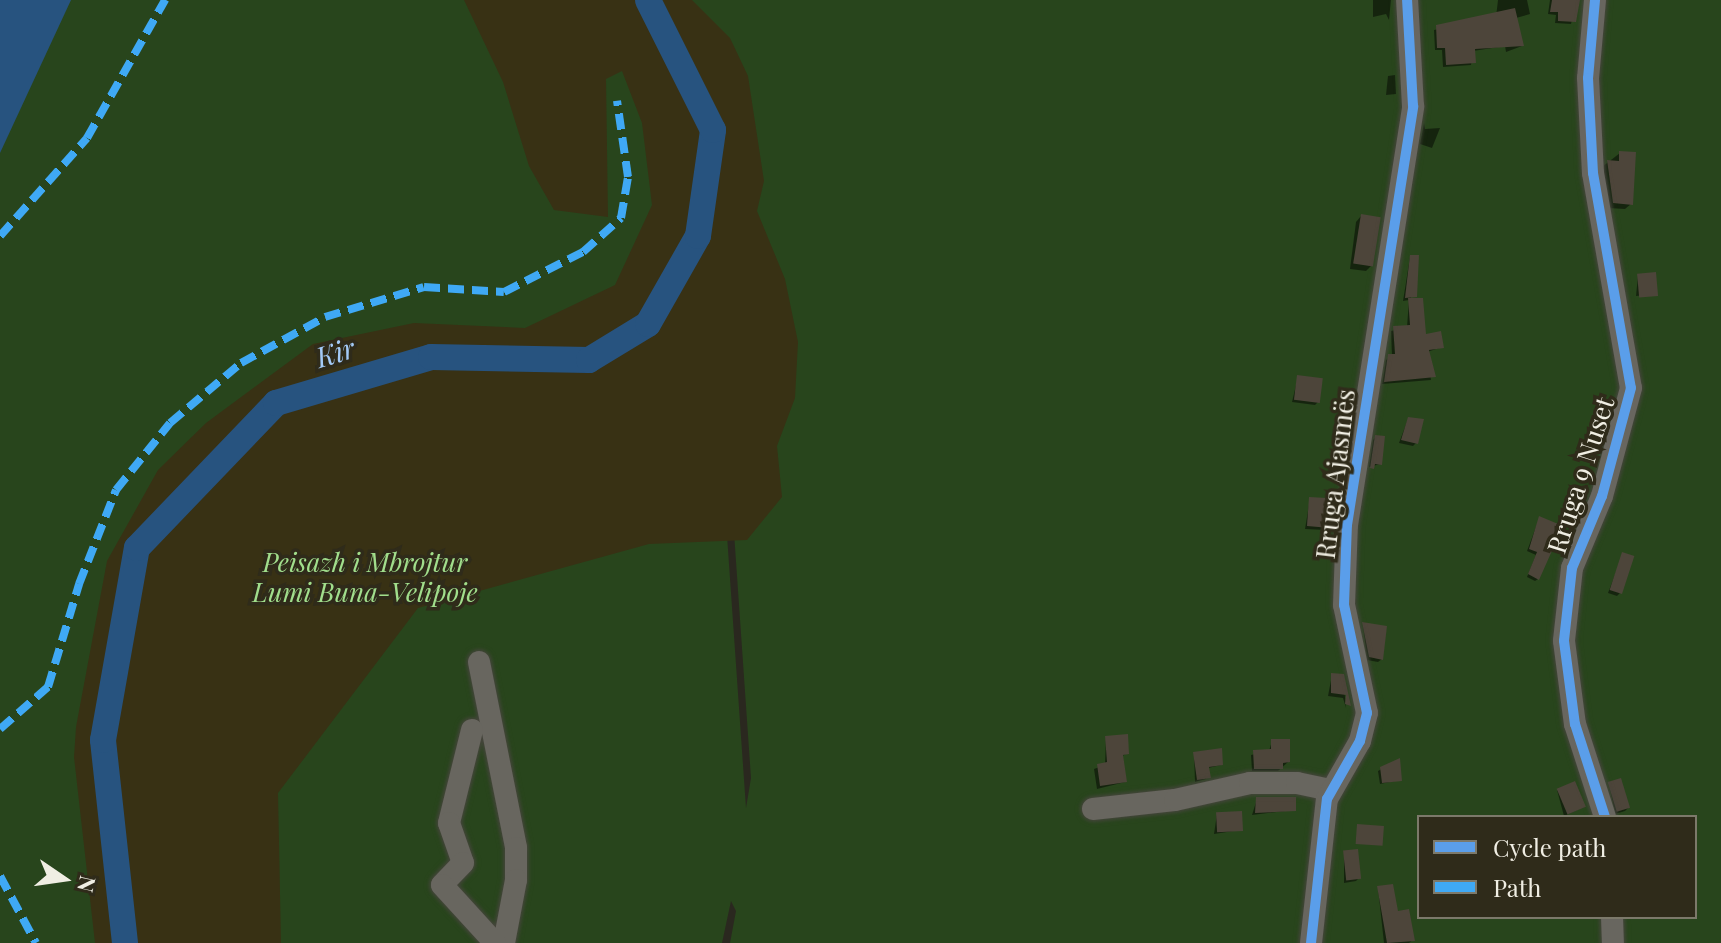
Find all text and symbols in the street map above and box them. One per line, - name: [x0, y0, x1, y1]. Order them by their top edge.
- water label: Kir: [311, 330, 359, 374]
- street label: Rruga Ajasmës: [1309, 387, 1361, 561]
- street label: Rruga 9 Nuset: [1540, 393, 1620, 557]
- park label: Peisazh i Mbrojtur Lumi Buna-Velipoje: [252, 546, 478, 608]
- legend: [1417, 815, 1697, 919]
- text: Cycle path: [1493, 831, 1606, 863]
- north arrow: [24, 839, 104, 919]
- text: Path: [1493, 871, 1541, 903]
- text: N: [71, 873, 104, 896]

